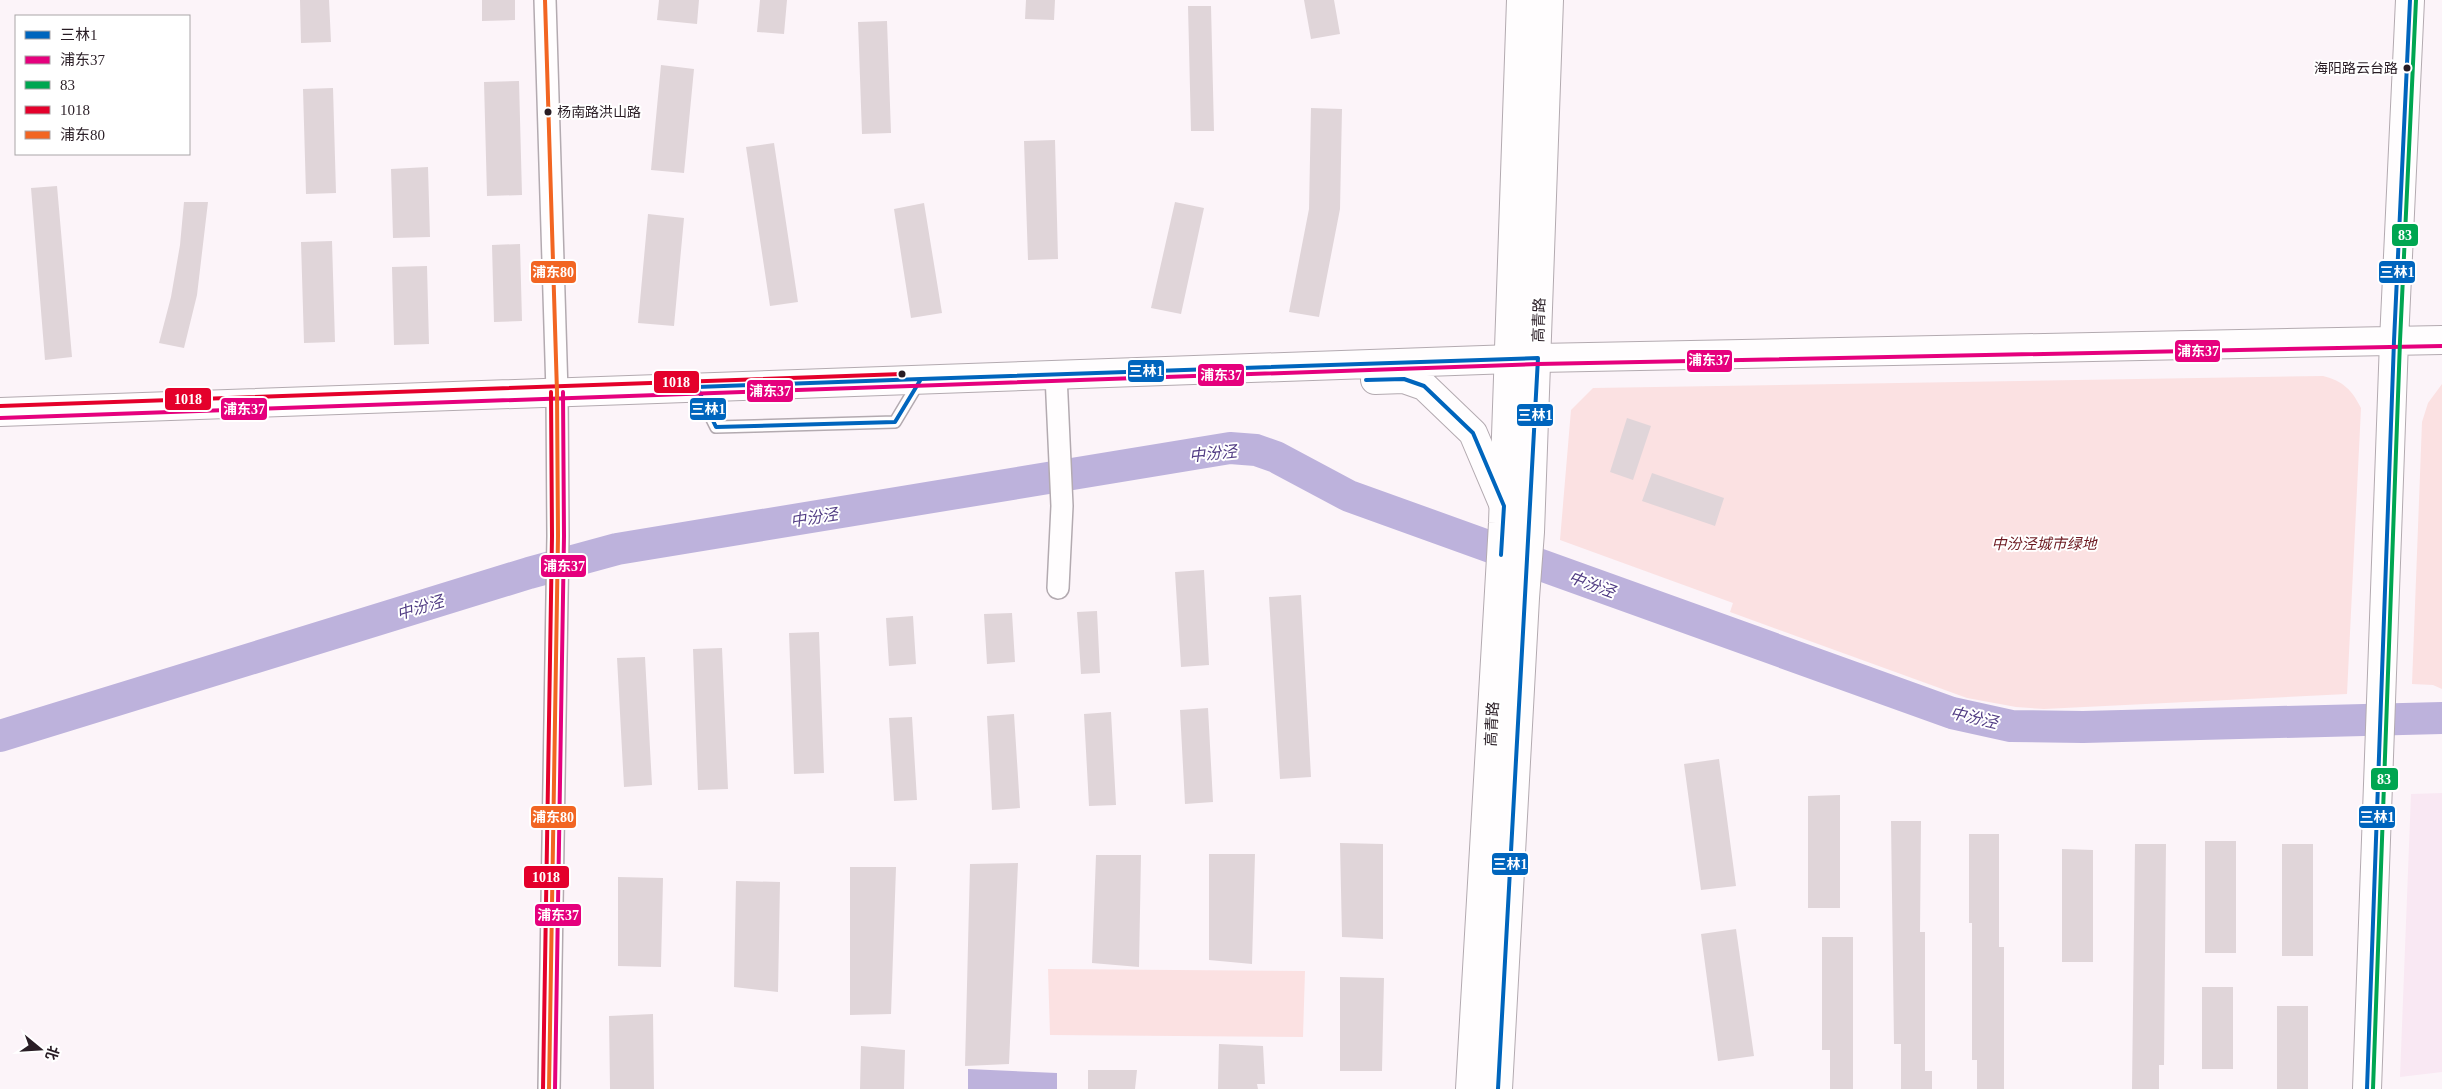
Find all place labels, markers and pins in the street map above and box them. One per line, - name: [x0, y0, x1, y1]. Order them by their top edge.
- place label: 海阳路云台路: [2314, 61, 2398, 76]
- marker: 海阳路云台路: [2402, 63, 2412, 73]
- place label: 杨南路洪山路: [557, 104, 641, 120]
- marker: 杨南路洪山路: [543, 107, 553, 117]
- unlabelled marker: [897, 369, 907, 379]

